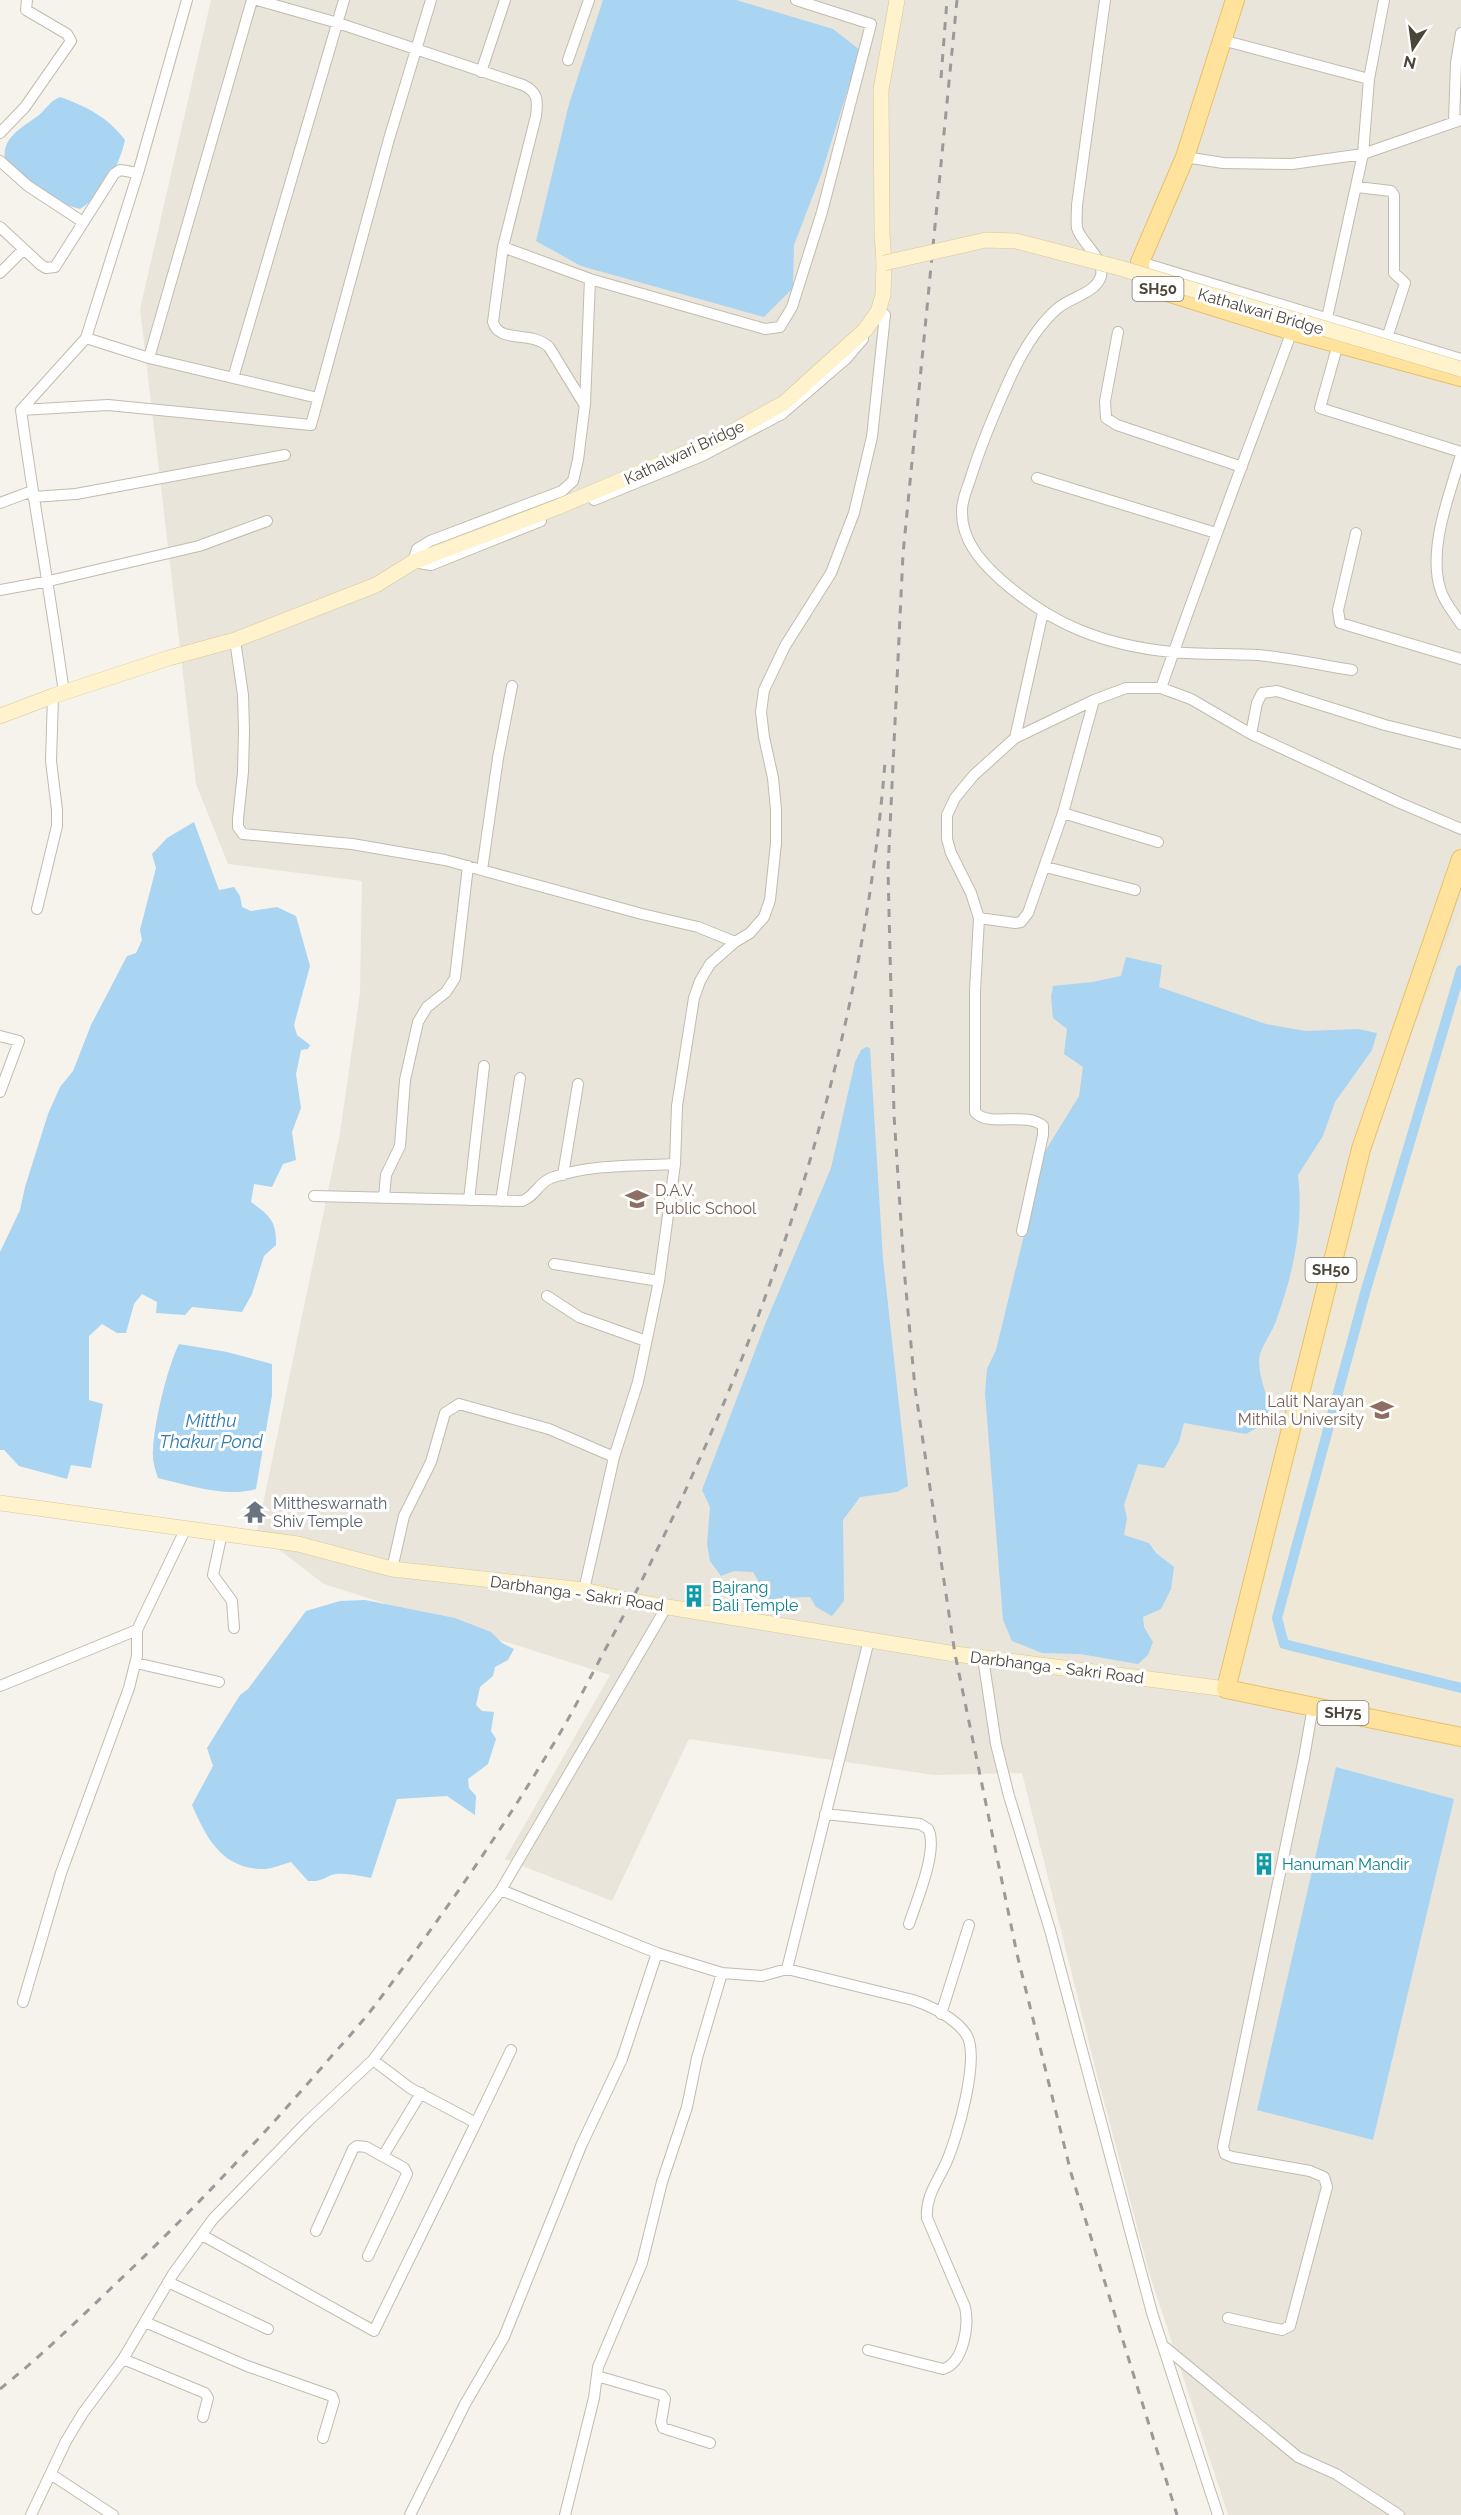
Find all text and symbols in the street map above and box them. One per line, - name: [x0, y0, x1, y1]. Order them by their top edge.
- north arrow: [1383, 18, 1443, 78]
- text: N: [1402, 51, 1418, 73]
- road number: SH50: [1132, 277, 1184, 301]
- street label: Kathalwari Bridge: [1196, 284, 1326, 339]
- street label: Kathalwari Bridge: [621, 416, 747, 489]
- place label: D.A.V. Public School: [655, 1181, 757, 1218]
- school or university icon: D.A.V. Public School: [624, 1186, 650, 1212]
- road number: SH50: [1306, 1258, 1356, 1282]
- place label: Lalit Narayan Mithila University: [1238, 1392, 1364, 1429]
- school or university icon: Lalit Narayan Mithila University: [1369, 1397, 1395, 1423]
- water label: Mitthu Thakur Pond: [159, 1410, 264, 1452]
- place label: Mittheswarnath Shiv Temple: [273, 1494, 387, 1531]
- temple icon: Mittheswarnath Shiv Temple: [242, 1499, 268, 1525]
- street label: Darbhanga - Sakri Road: [489, 1572, 665, 1615]
- place label: Bajrang Bali Temple: [712, 1578, 799, 1615]
- building icon: Bajrang Bali Temple: [681, 1583, 707, 1609]
- street label: Darbhanga - Sakri Road: [969, 1647, 1145, 1688]
- road number: SH75: [1318, 1701, 1368, 1725]
- building icon: Hanuman Mandir: [1251, 1851, 1277, 1877]
- place label: Hanuman Mandir: [1282, 1855, 1410, 1874]

